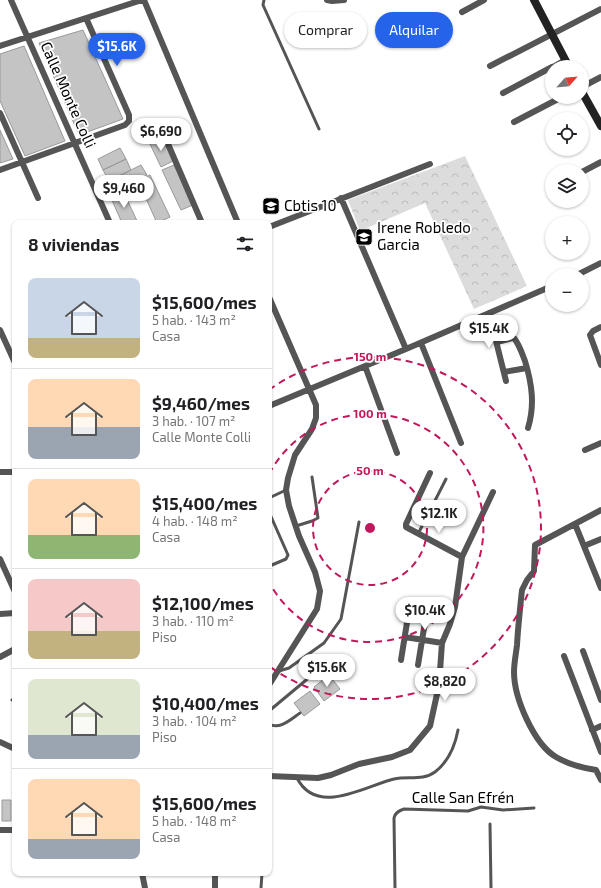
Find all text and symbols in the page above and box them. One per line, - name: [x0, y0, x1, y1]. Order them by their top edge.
- chip: Comprar: [284, 12, 367, 48]
- chip: Alquilar: [375, 12, 453, 48]
- pin: $15.6K: [84, 33, 150, 67]
- text: $15.6K: [97, 38, 137, 54]
- street label: Calle Monte Colli: [37, 39, 100, 150]
- north arrow: [545, 60, 589, 104]
- map controls: [545, 60, 589, 312]
- button: locate: [545, 112, 589, 156]
- pin: $6,690: [128, 118, 194, 152]
- text: $6,690: [140, 123, 182, 139]
- button: layers: [545, 164, 589, 208]
- pin: $9,460: [91, 175, 157, 209]
- text: $9,460: [103, 180, 145, 196]
- school or university icon: Cbtis 10: [261, 196, 281, 216]
- place label: Cbtis 10: [284, 196, 337, 214]
- button: +: [545, 216, 589, 260]
- place label: Irene Robledo Garcia: [377, 218, 471, 253]
- school or university icon: Irene Robledo Garcia: [354, 227, 374, 247]
- icon: filters: [234, 233, 256, 255]
- text: 8 viviendas: [28, 234, 119, 254]
- button: −: [545, 268, 589, 312]
- text: $15,600/mes: [152, 292, 257, 312]
- icon: home: [60, 294, 108, 342]
- text: 5 hab. · 143 m²: [152, 312, 236, 328]
- pin: $15.4K: [456, 315, 522, 349]
- text: $15.4K: [469, 320, 509, 336]
- text: Casa: [152, 328, 180, 344]
- text: 150 m: [354, 349, 386, 363]
- text: $9,460/mes: [152, 393, 250, 413]
- icon: home: [60, 395, 108, 443]
- text: 100 m: [353, 406, 387, 420]
- text: 3 hab. · 107 m²: [152, 413, 235, 429]
- text: Calle Monte Colli: [152, 429, 251, 445]
- text: 50 m: [356, 463, 384, 477]
- text: $15,400/mes: [152, 493, 257, 513]
- icon: home: [60, 495, 108, 543]
- pin: $12.1K: [406, 500, 472, 534]
- text: $12.1K: [420, 505, 458, 521]
- text: 4 hab. · 148 m²: [152, 513, 238, 529]
- centre of rings: [363, 521, 377, 535]
- text: Casa: [152, 529, 180, 545]
- text: $12,100/mes: [152, 593, 254, 613]
- icon: home: [60, 595, 108, 643]
- pin: $10.4K: [392, 597, 458, 631]
- text: $10.4K: [405, 602, 446, 618]
- text: 3 hab. · 110 m²: [152, 613, 234, 629]
- text: Piso: [152, 629, 177, 645]
- pin: $15.6K: [294, 654, 360, 688]
- text: $15.6K: [307, 659, 347, 675]
- pin: $8,820: [412, 668, 478, 702]
- text: $8,820: [424, 673, 466, 689]
- text: $10,400/mes: [152, 693, 259, 713]
- icon: home: [60, 695, 108, 743]
- text: 3 hab. · 104 m²: [152, 713, 237, 729]
- text: Piso: [152, 729, 177, 745]
- street label: Calle San Efrén: [412, 788, 514, 806]
- text: $15,600/mes: [152, 793, 257, 813]
- icon: home: [60, 795, 108, 843]
- text: 5 hab. · 148 m²: [152, 813, 237, 829]
- text: Casa: [152, 829, 180, 845]

